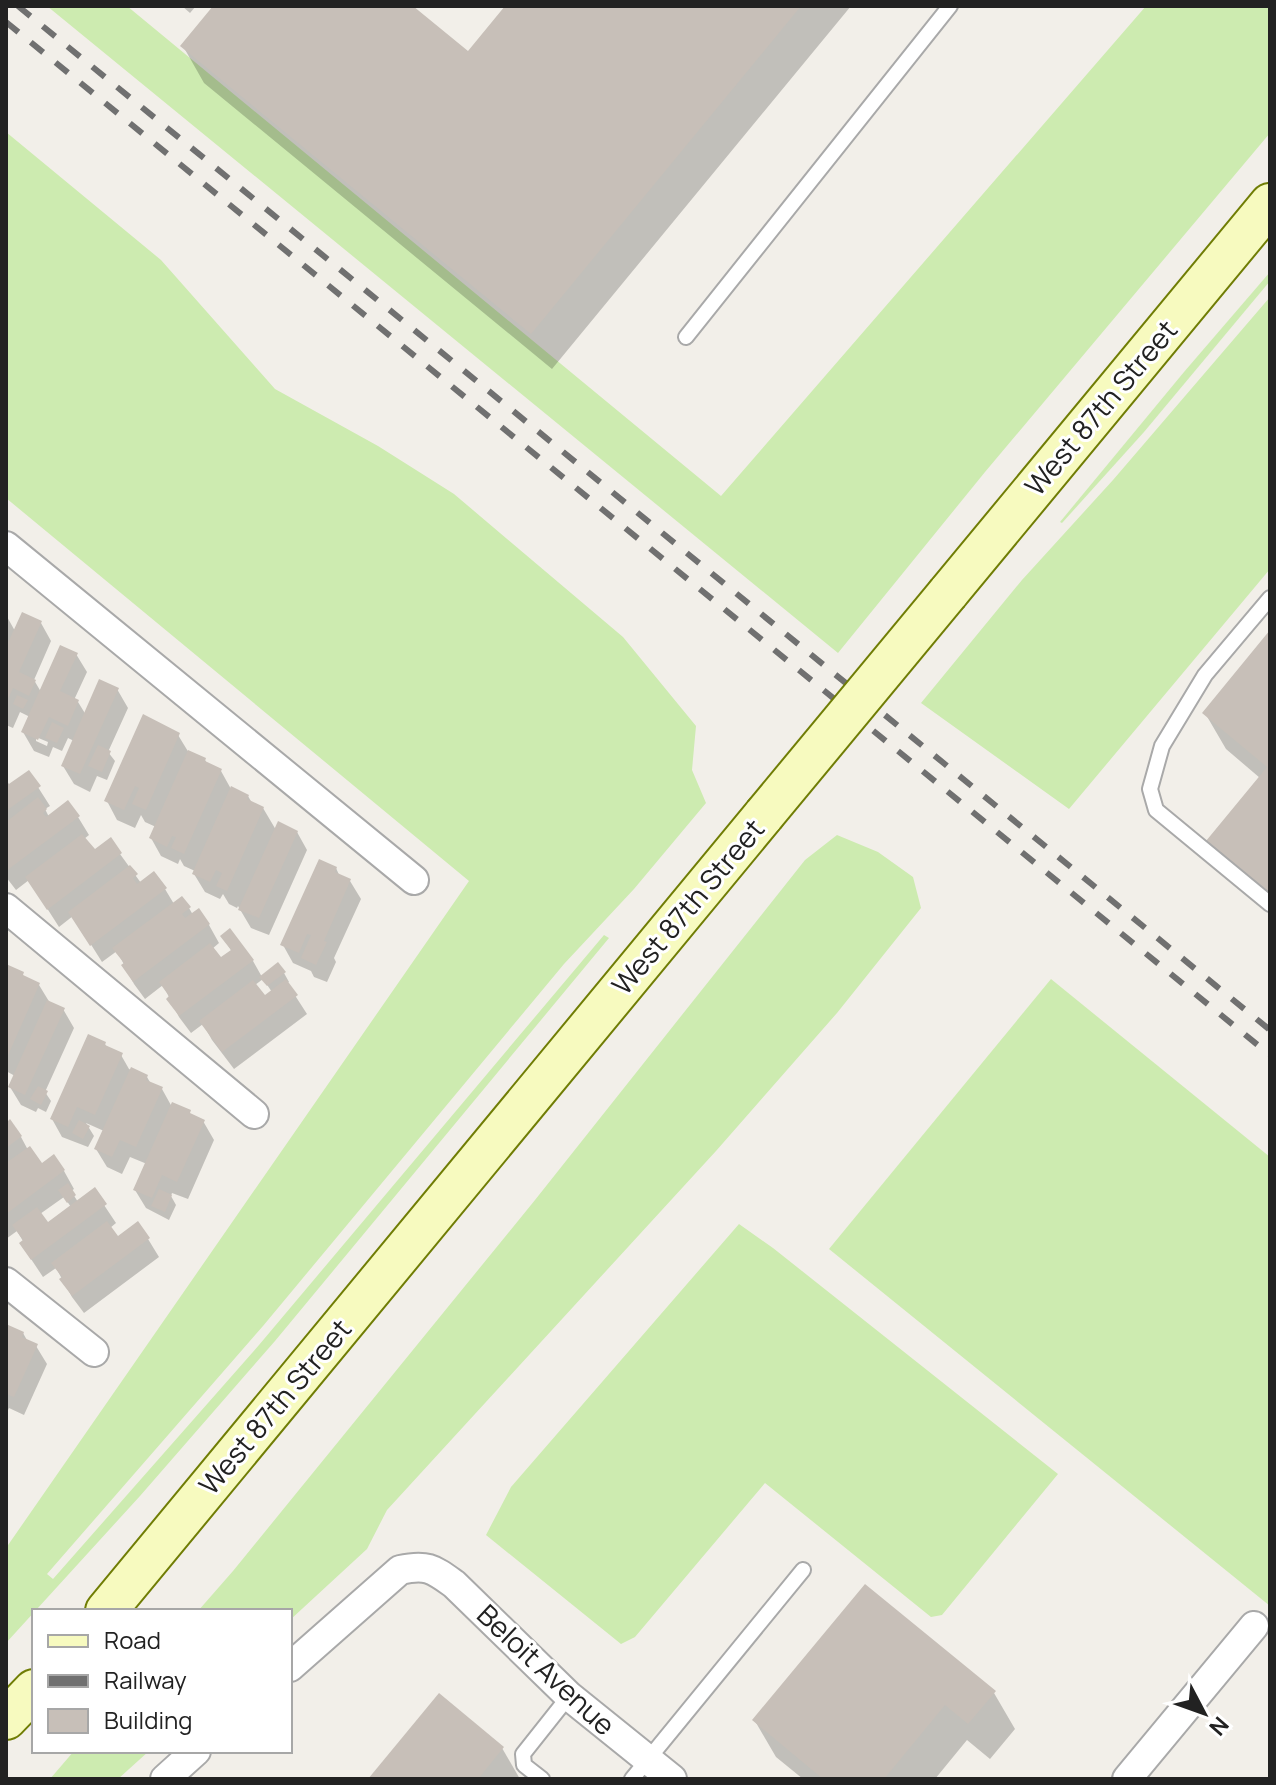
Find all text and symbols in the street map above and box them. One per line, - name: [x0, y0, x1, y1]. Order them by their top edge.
- street label: West 87th Street: [1015, 311, 1185, 503]
- street label: West 87th Street: [602, 810, 772, 1002]
- street label: West 87th Street: [189, 1310, 359, 1502]
- street label: Beloit Avenue: [469, 1595, 624, 1743]
- legend: [32, 1609, 292, 1753]
- text: Road: [104, 1623, 161, 1656]
- text: Railway: [104, 1663, 187, 1696]
- north arrow: [1164, 1673, 1244, 1753]
- text: Building: [104, 1703, 192, 1736]
- text: N: [1203, 1710, 1236, 1742]

